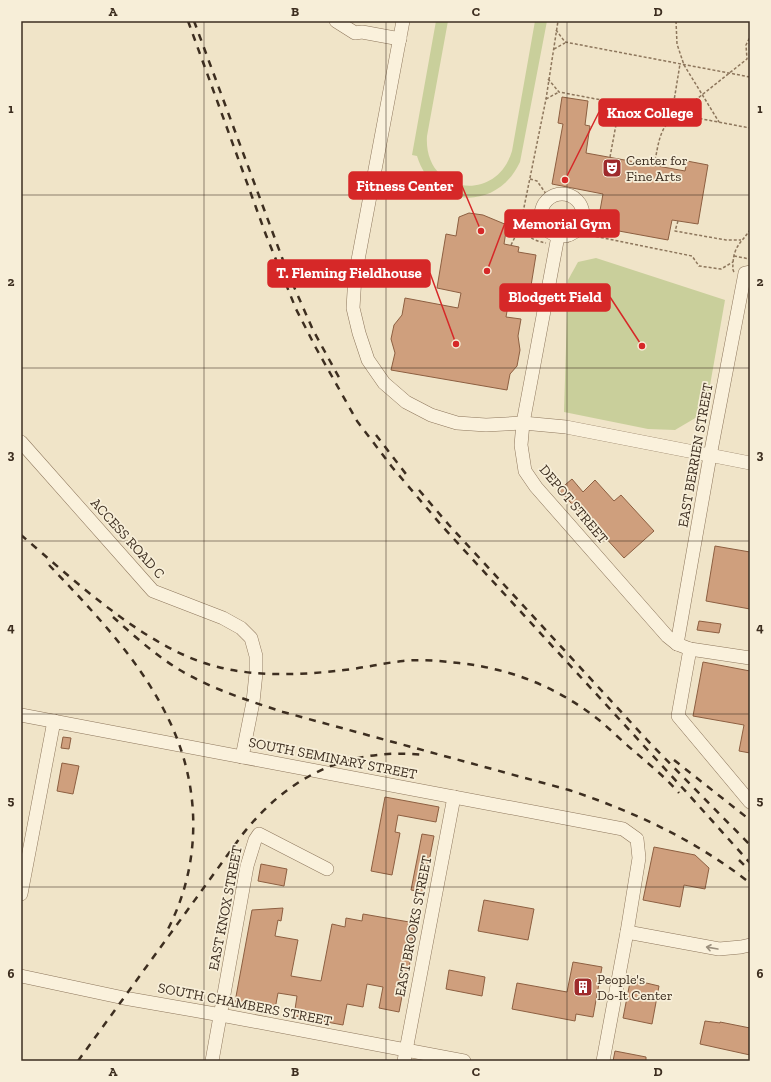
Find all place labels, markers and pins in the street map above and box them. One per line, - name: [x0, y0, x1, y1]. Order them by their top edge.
- callout: Knox College: [599, 99, 701, 126]
- place label: Center for Fine Arts: [626, 152, 688, 185]
- theatre icon: Center for Fine Arts: [601, 157, 623, 179]
- callout: Fitness Center: [349, 172, 462, 199]
- callout: Memorial Gym: [505, 210, 619, 237]
- callout: T. Fleming Fieldhouse: [268, 260, 430, 287]
- callout: Blodgett Field: [500, 284, 610, 311]
- place label: People's Do-It Center: [597, 971, 673, 1004]
- building icon: People's Do-It Center: [572, 976, 594, 998]

